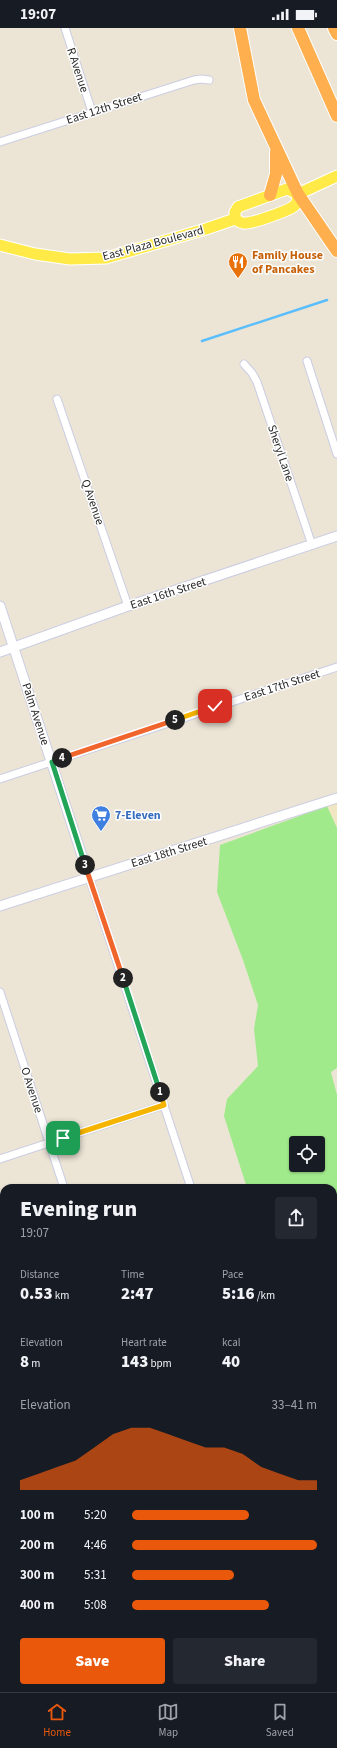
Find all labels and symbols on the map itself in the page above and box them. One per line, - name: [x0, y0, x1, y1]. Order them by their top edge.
- street label: R Avenue: [62, 46, 93, 95]
- street label: East 12th Street: [64, 88, 144, 129]
- street label: East Plaza Boulevard: [101, 222, 206, 265]
- place label: Family House of Pancakes: [252, 247, 323, 278]
- restaurant icon: Family House of Pancakes: [227, 251, 249, 279]
- street label: Sheryl Lane: [263, 423, 298, 484]
- street label: Q Avenue: [77, 477, 108, 527]
- street label: East 16th Street: [128, 573, 208, 614]
- street label: East 17th Street: [242, 665, 322, 706]
- street label: Palm Avenue: [17, 681, 54, 748]
- pin: [198, 689, 232, 723]
- pin: 5: [165, 710, 185, 730]
- pin: 4: [52, 748, 72, 768]
- supermarket icon: 7-Eleven: [90, 804, 112, 832]
- place label: 7-Eleven: [115, 807, 161, 824]
- street label: East 18th Street: [129, 833, 209, 872]
- pin: 3: [75, 855, 95, 875]
- pin: 2: [113, 968, 133, 988]
- street label: O Avenue: [16, 1065, 47, 1115]
- pin: 1: [150, 1082, 170, 1102]
- pin: [46, 1121, 80, 1155]

